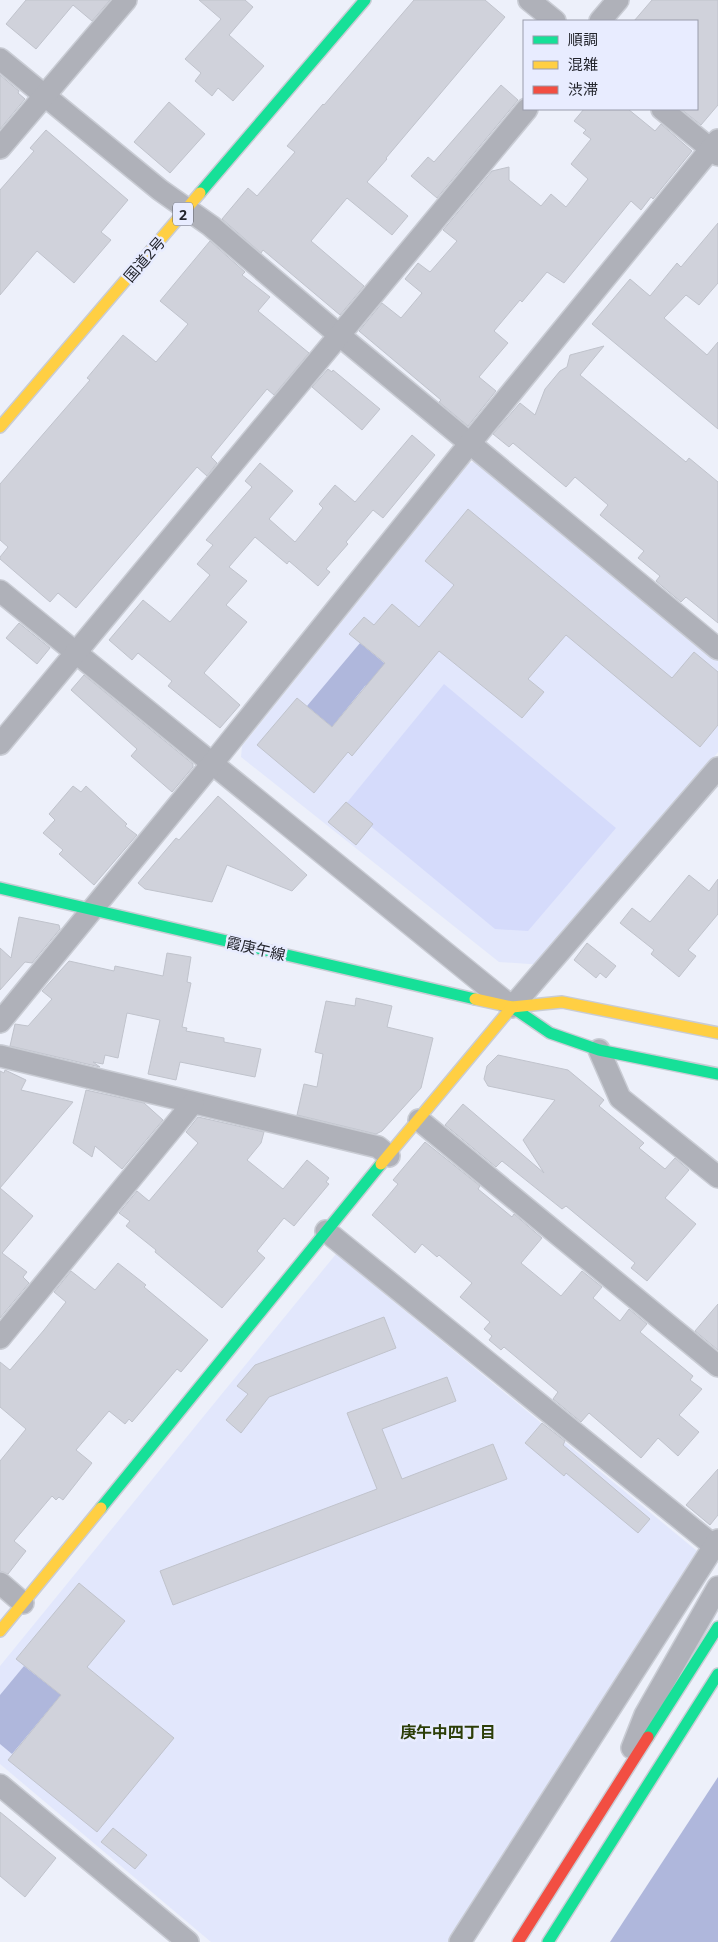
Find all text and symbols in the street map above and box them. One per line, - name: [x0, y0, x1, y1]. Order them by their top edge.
- legend: [523, 20, 698, 110]
- text: 順調: [568, 29, 598, 49]
- text: 混雑: [568, 54, 598, 74]
- text: 渋滞: [568, 79, 598, 99]
- road number: 2: [173, 202, 193, 225]
- street label: 国道2号: [119, 232, 169, 286]
- street label: 霞庚午線: [225, 932, 287, 964]
- district label: 庚午中四丁目: [400, 1721, 496, 1743]

